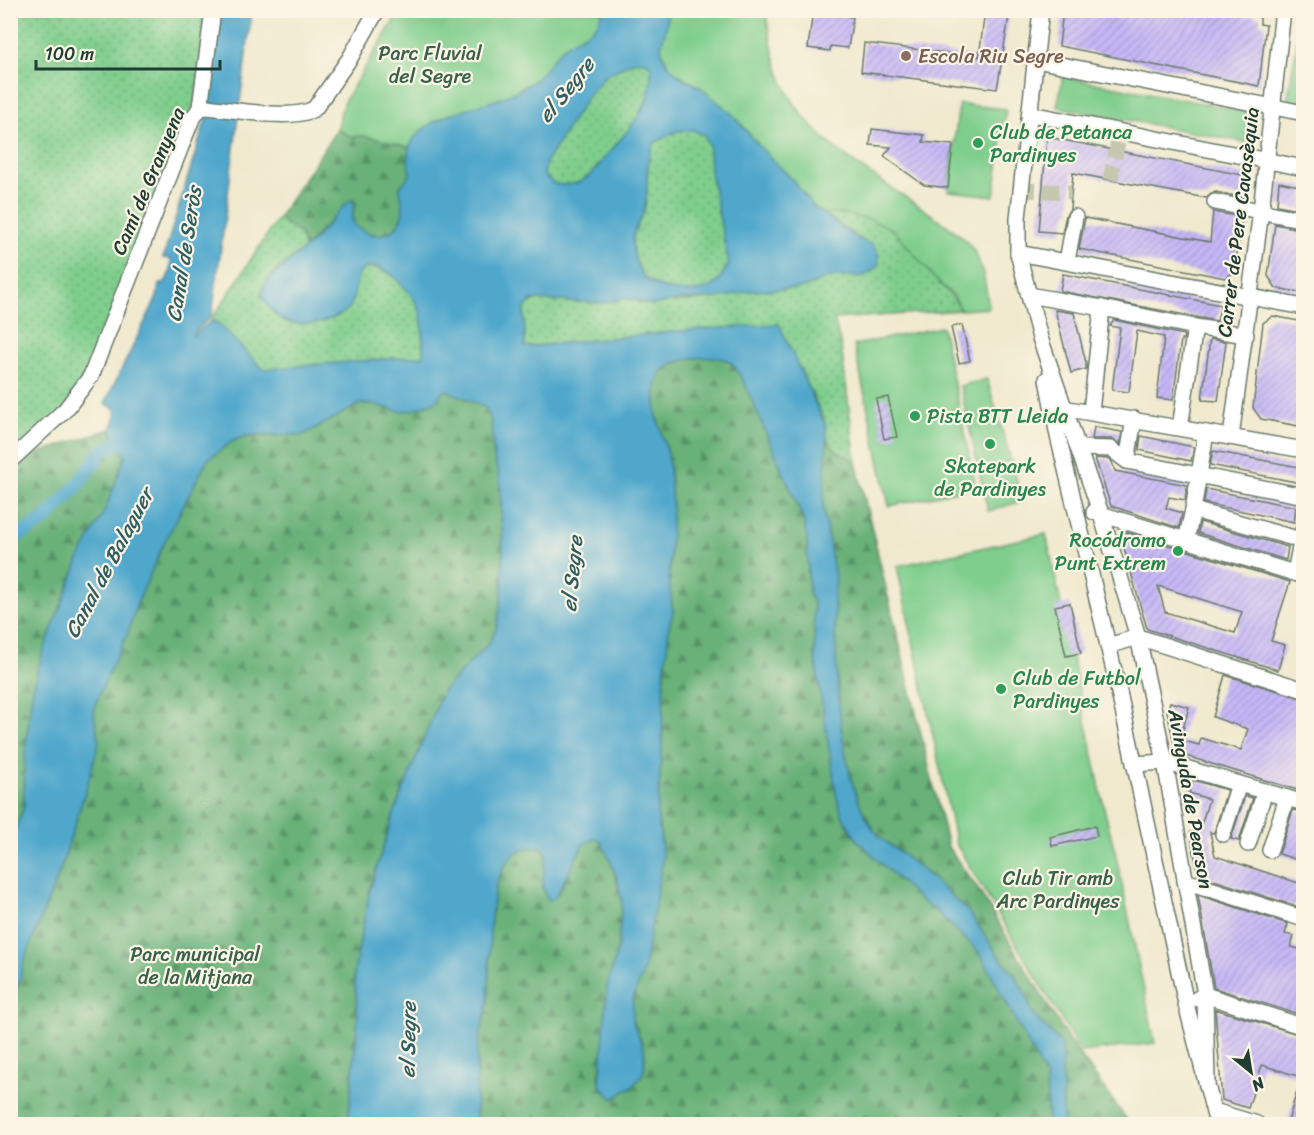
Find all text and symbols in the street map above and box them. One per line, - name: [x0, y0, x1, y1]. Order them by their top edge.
- scale bar: [36, 33, 220, 71]
- park label: Parc Fluvial del Segre: [378, 36, 483, 94]
- text: 100 m: [45, 38, 94, 70]
- place label: Escola Riu Segre: [918, 39, 1064, 74]
- water label: el Segre: [527, 47, 606, 131]
- marker: Escola Riu Segre: [899, 49, 913, 63]
- street label: Camí de Granyena: [102, 101, 196, 261]
- street label: Carrer de Pere Cavasèquia: [1207, 105, 1270, 339]
- place label: Club de Petanca Pardinyes: [990, 115, 1133, 173]
- marker: Club de Petanca Pardinyes: [971, 136, 985, 150]
- water label: Canal de Seròs: [155, 181, 214, 324]
- place label: Pista BTT Lleida: [927, 399, 1068, 434]
- marker: Pista BTT Lleida: [908, 409, 922, 423]
- marker: Skatepark de Pardinyes: [983, 437, 997, 451]
- place label: Skatepark de Pardinyes: [934, 449, 1047, 507]
- water label: Canal de Balaguer: [53, 478, 166, 645]
- place label: Rocódromo Punt Extrem: [1055, 523, 1166, 581]
- water label: el Segre: [550, 533, 594, 613]
- marker: Rocódromo Punt Extrem: [1171, 544, 1185, 558]
- place label: Club de Futbol Pardinyes: [1013, 661, 1141, 719]
- marker: Club de Futbol Pardinyes: [994, 682, 1008, 696]
- street label: Avinguda de Pearson: [1157, 705, 1224, 892]
- park label: Club Tir amb Arc Pardinyes: [996, 861, 1120, 919]
- park label: Parc municipal de la Mitjana: [130, 937, 261, 995]
- water label: el Segre: [388, 1000, 428, 1078]
- north arrow: [1221, 1042, 1281, 1102]
- text: N: [1245, 1069, 1271, 1100]

